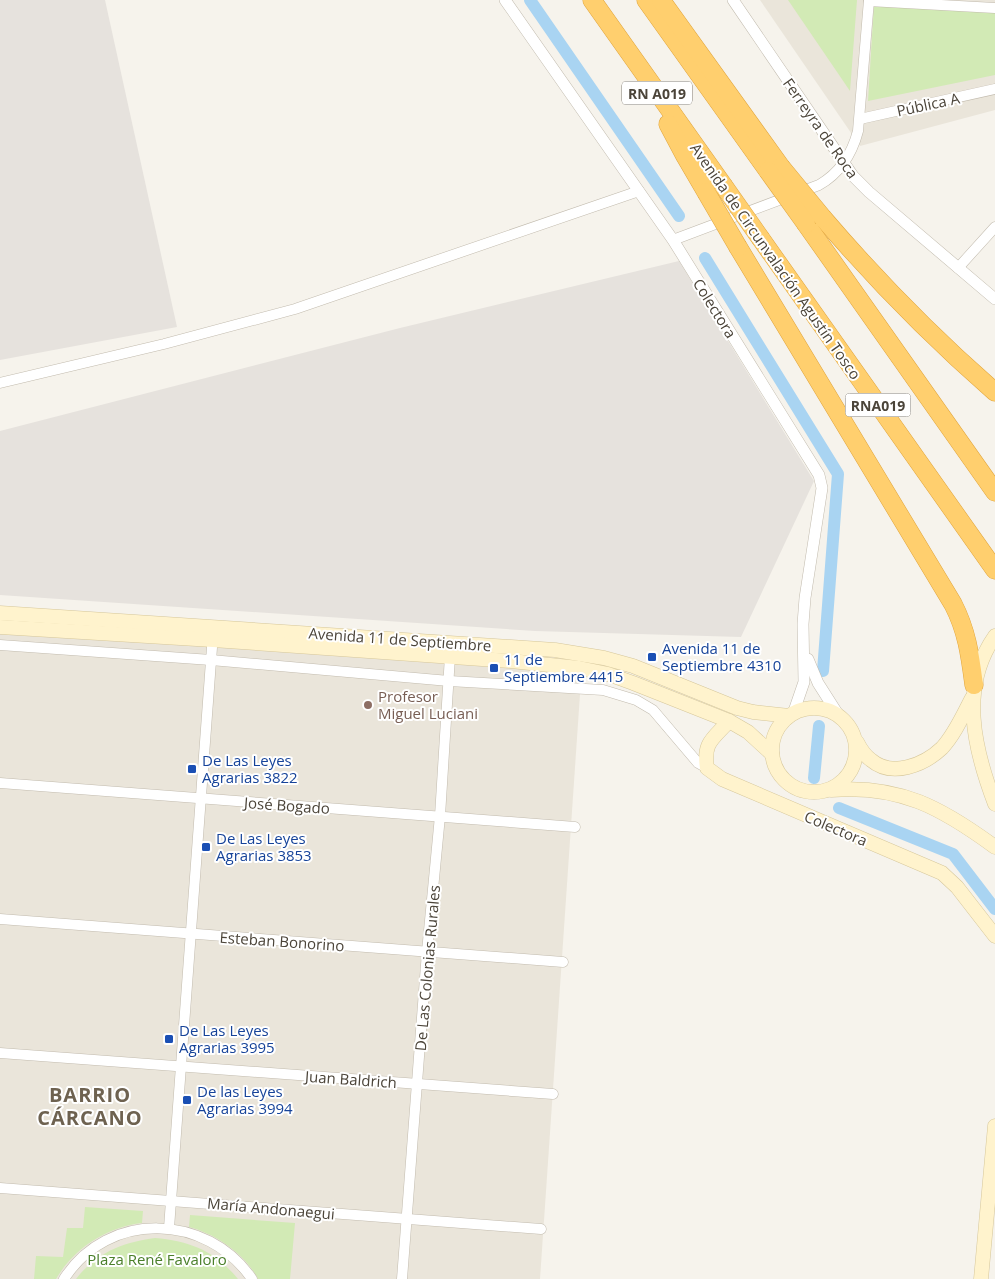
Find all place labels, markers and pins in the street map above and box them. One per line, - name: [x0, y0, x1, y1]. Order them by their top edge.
- place label: Avenida 11 de Septiembre 4310: [662, 638, 781, 675]
- place label: 11 de Septiembre 4415: [504, 649, 623, 686]
- marker: Avenida 11 de Septiembre 4310: [646, 651, 658, 663]
- marker: 11 de Septiembre 4415: [488, 662, 500, 674]
- place label: Profesor Miguel Luciani: [378, 686, 478, 723]
- marker: Profesor Miguel Luciani: [362, 699, 374, 711]
- place label: De Las Leyes Agrarias 3822: [202, 750, 298, 787]
- marker: De Las Leyes Agrarias 3822: [186, 763, 198, 775]
- place label: De Las Leyes Agrarias 3853: [216, 828, 312, 865]
- marker: De Las Leyes Agrarias 3853: [200, 841, 212, 853]
- place label: De Las Leyes Agrarias 3995: [179, 1020, 275, 1057]
- marker: De Las Leyes Agrarias 3995: [163, 1033, 175, 1045]
- place label: De las Leyes Agrarias 3994: [197, 1081, 293, 1118]
- marker: De las Leyes Agrarias 3994: [181, 1094, 193, 1106]

